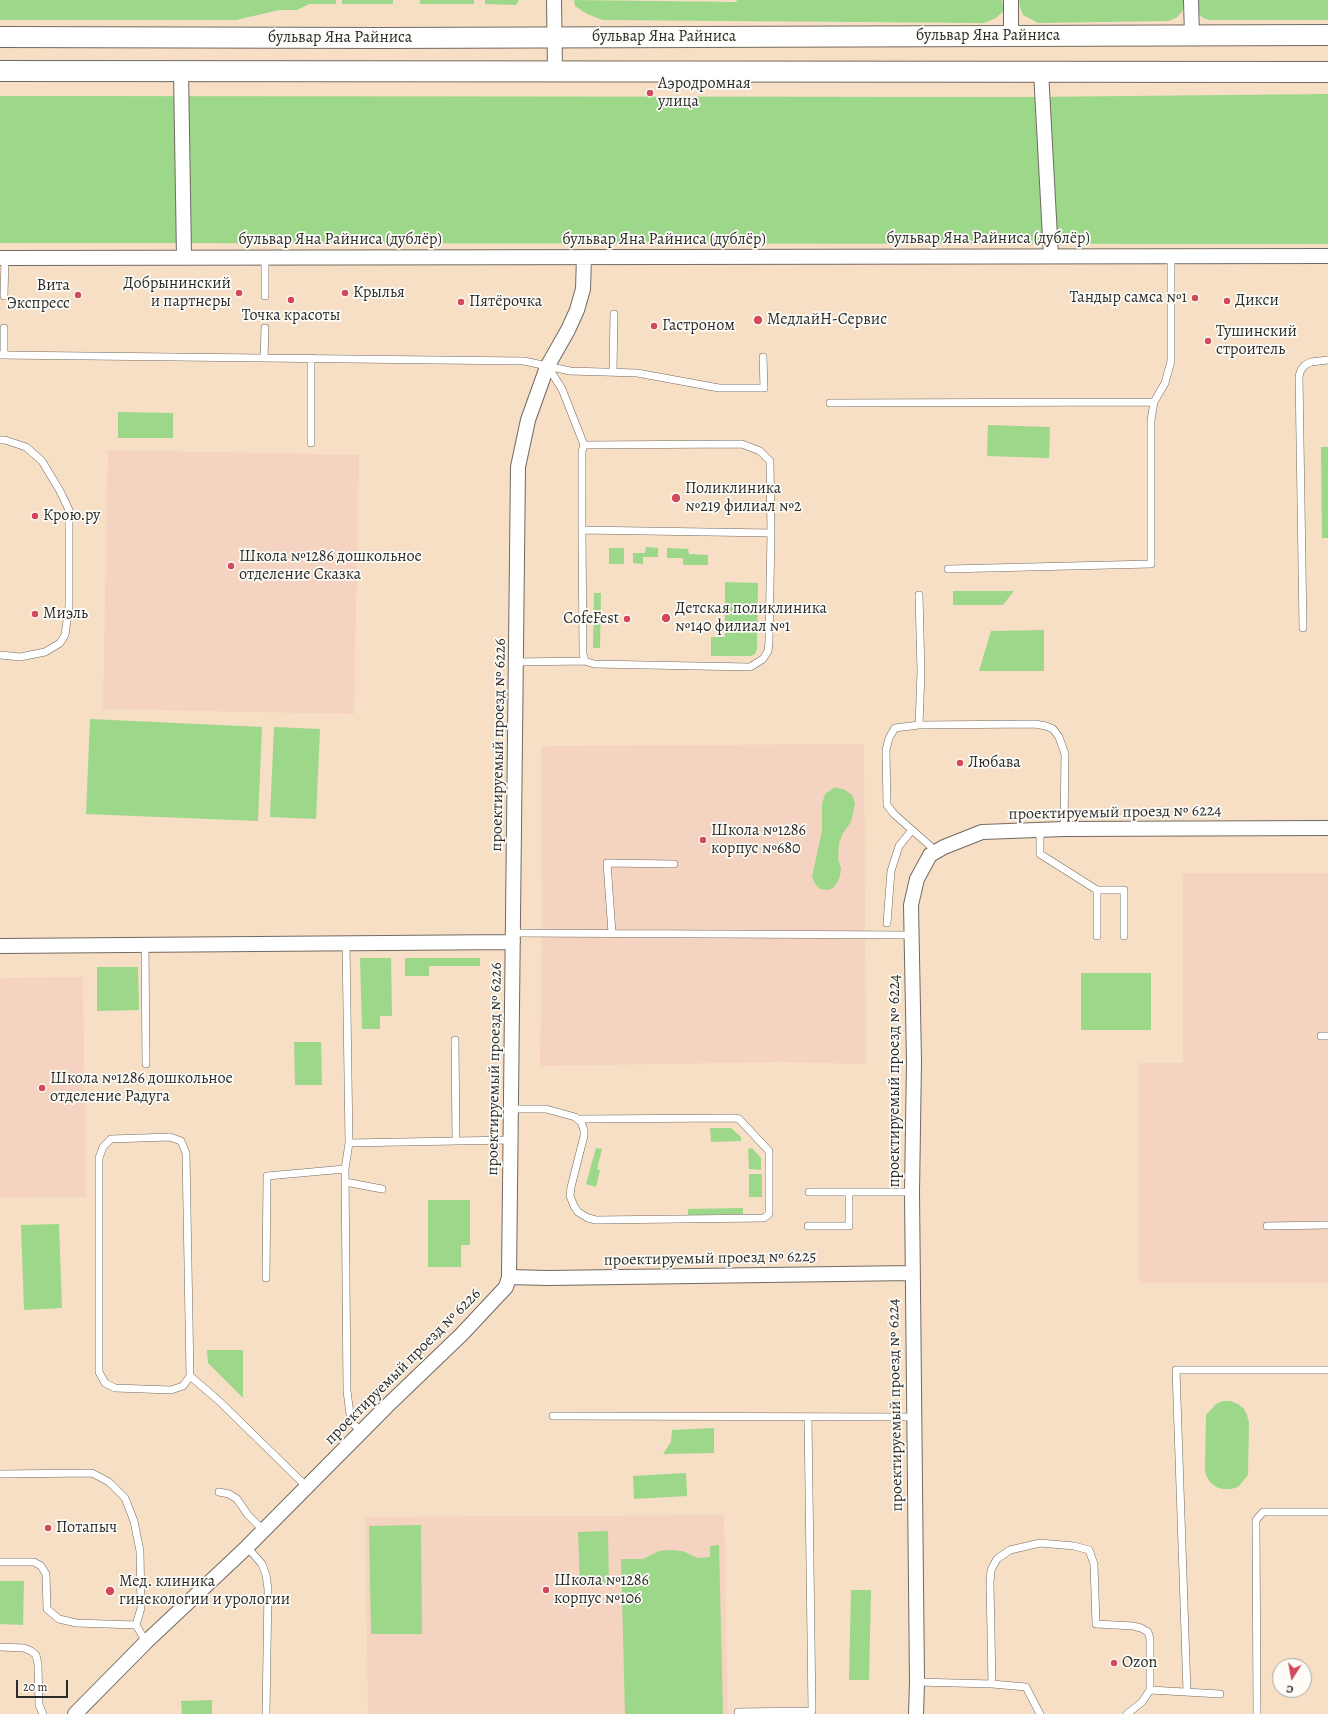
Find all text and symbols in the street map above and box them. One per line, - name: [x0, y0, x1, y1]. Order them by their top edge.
- street label: бульвар Яна Райниса: [916, 26, 1060, 46]
- street label: бульвар Яна Райниса: [592, 27, 736, 47]
- street label: бульвар Яна Райниса: [268, 28, 412, 48]
- place label: Аэродромная улица: [658, 74, 751, 112]
- marker: Аэродромная улица: [645, 88, 655, 98]
- street label: бульвар Яна Райниса (дублёр): [886, 229, 1090, 249]
- street label: бульвар Яна Райниса (дублёр): [238, 230, 442, 250]
- street label: бульвар Яна Райниса (дублёр): [562, 230, 766, 250]
- place label: Добрынинский и партнеры: [123, 274, 231, 312]
- place label: Вита Экспресс: [7, 276, 70, 314]
- place label: Крылья: [353, 283, 405, 303]
- marker: Добрынинский и партнеры: [234, 288, 244, 298]
- marker: Крылья: [340, 288, 350, 298]
- place label: Тандыр самса №1: [1069, 288, 1187, 308]
- marker: Вита Экспресс: [73, 290, 83, 300]
- place label: Дикси: [1235, 291, 1279, 311]
- place label: Пятёрочка: [469, 292, 542, 312]
- marker: Тандыр самса №1: [1190, 293, 1200, 303]
- marker: Точка красоты: [286, 295, 296, 305]
- marker: Дикси: [1222, 296, 1232, 306]
- marker: Пятёрочка: [456, 297, 466, 307]
- place label: Точка красоты: [242, 306, 340, 326]
- place label: МедлайН-Сервис: [767, 310, 887, 330]
- marker: МедлайН-Сервис: [752, 314, 764, 326]
- place label: Гастроном: [662, 316, 735, 336]
- marker: Гастроном: [649, 321, 659, 331]
- place label: Тушинский строитель: [1216, 322, 1297, 360]
- marker: Тушинский строитель: [1203, 336, 1213, 346]
- place label: Поликлиника №219 филиал №2: [685, 479, 802, 517]
- marker: Поликлиника №219 филиал №2: [670, 492, 682, 504]
- place label: Крою.ру: [43, 506, 100, 526]
- marker: Крою.ру: [30, 511, 40, 521]
- place label: Школа №1286 дошкольное отделение Сказка: [239, 547, 422, 585]
- marker: Школа №1286 дошкольное отделение Сказка: [226, 561, 236, 571]
- place label: Детская поликлиника №140 филиал №1: [675, 599, 827, 637]
- place label: Миэль: [43, 604, 88, 624]
- marker: Миэль: [30, 609, 40, 619]
- place label: CofeFest: [563, 609, 619, 629]
- marker: Детская поликлиника №140 филиал №1: [660, 612, 672, 624]
- marker: CofeFest: [622, 614, 632, 624]
- street label: проектируемый проезд № 6226: [488, 638, 510, 852]
- place label: Любава: [968, 753, 1021, 773]
- marker: Любава: [955, 758, 965, 768]
- street label: проектируемый проезд № 6224: [1008, 802, 1222, 824]
- place label: Школа №1286 корпус №680: [711, 821, 806, 859]
- marker: Школа №1286 корпус №680: [698, 835, 708, 845]
- street label: проектируемый проезд № 6226: [484, 962, 506, 1176]
- street label: проектируемый проезд № 6224: [885, 974, 905, 1188]
- place label: Школа №1286 дошкольное отделение Радуга: [50, 1069, 233, 1107]
- marker: Школа №1286 дошкольное отделение Радуга: [37, 1083, 47, 1093]
- street label: проектируемый проезд № 6225: [603, 1248, 817, 1270]
- street label: проектируемый проезд № 6226: [321, 1285, 485, 1449]
- street label: проектируемый проезд № 6224: [885, 1298, 907, 1512]
- place label: Потапыч: [56, 1518, 117, 1538]
- marker: Потапыч: [43, 1523, 53, 1533]
- place label: Школа №1286 корпус №106: [554, 1571, 649, 1609]
- place label: Мед. клиника гинекологии и урологии: [119, 1572, 290, 1610]
- marker: Мед. клиника гинекологии и урологии: [104, 1585, 116, 1597]
- marker: Школа №1286 корпус №106: [541, 1585, 551, 1595]
- place label: Ozon: [1122, 1653, 1157, 1673]
- marker: Ozon: [1109, 1658, 1119, 1668]
- north arrow: [1272, 1658, 1312, 1698]
- scale bar: [18, 1672, 70, 1698]
- text: 20 m: [23, 1679, 47, 1695]
- text: С: [1285, 1681, 1295, 1697]

